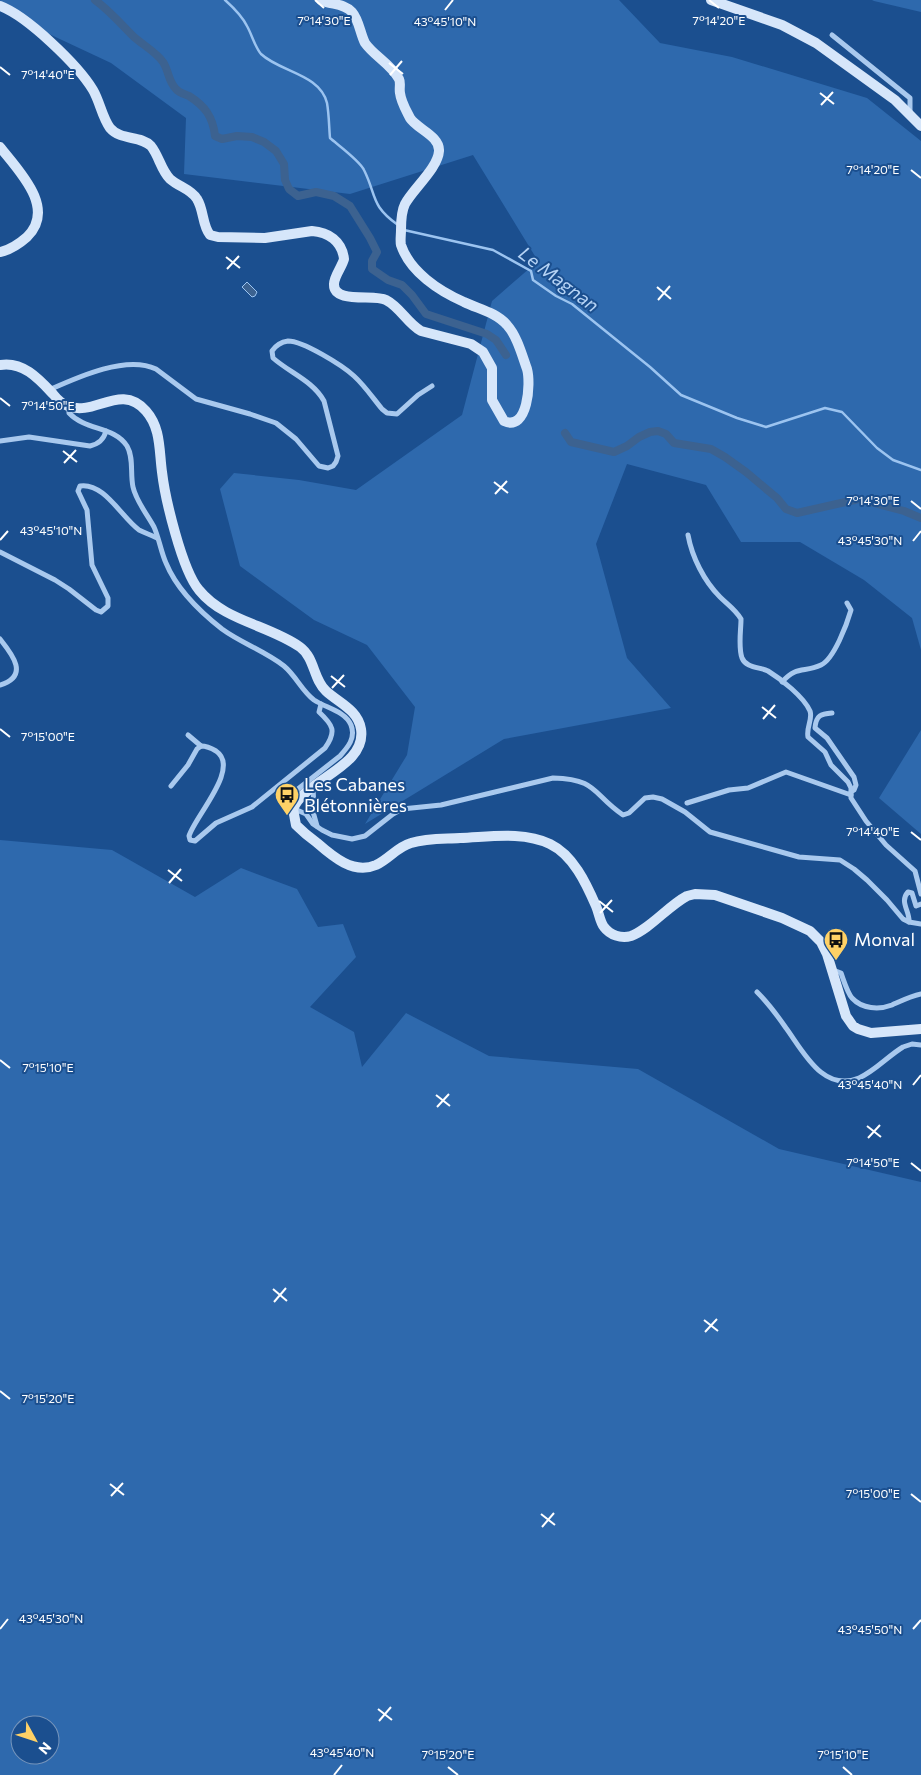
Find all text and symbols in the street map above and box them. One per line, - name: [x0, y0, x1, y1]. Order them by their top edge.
- text: 7°14'30"E: [297, 13, 351, 27]
- text: 7°14'20"E: [693, 13, 745, 27]
- text: 43°45'10"N: [414, 14, 476, 28]
- text: 7°14'40"E: [21, 67, 75, 81]
- text: 7°14'20"E: [847, 162, 899, 176]
- water label: Le Magnan: [515, 241, 604, 316]
- text: 7°14'50"E: [21, 398, 75, 412]
- text: 7°14'30"E: [846, 493, 900, 507]
- text: 43°45'10"N: [20, 523, 82, 537]
- text: 43°45'30"N: [838, 533, 902, 547]
- text: 7°15'00"E: [21, 729, 75, 743]
- place label: Les Cabanes Blétonnières: [304, 773, 407, 816]
- bus stop icon: Les Cabanes Blétonnières: [274, 782, 300, 816]
- text: 7°14'40"E: [846, 824, 900, 838]
- bus stop icon: Monval: [823, 927, 849, 961]
- place label: Monval: [854, 928, 915, 950]
- text: 7°15'10"E: [22, 1060, 74, 1074]
- text: 43°45'40"N: [838, 1077, 902, 1091]
- text: 7°14'50"E: [846, 1155, 900, 1169]
- text: 7°15'20"E: [22, 1391, 74, 1405]
- text: 7°15'00"E: [846, 1486, 900, 1500]
- text: 43°45'30"N: [19, 1611, 83, 1625]
- text: 43°45'50"N: [838, 1622, 902, 1636]
- north arrow: [10, 1715, 60, 1765]
- text: N: [35, 1739, 55, 1758]
- text: 43°45'40"N: [310, 1745, 374, 1759]
- text: 7°15'20"E: [422, 1747, 474, 1761]
- text: 7°15'10"E: [817, 1747, 869, 1761]

